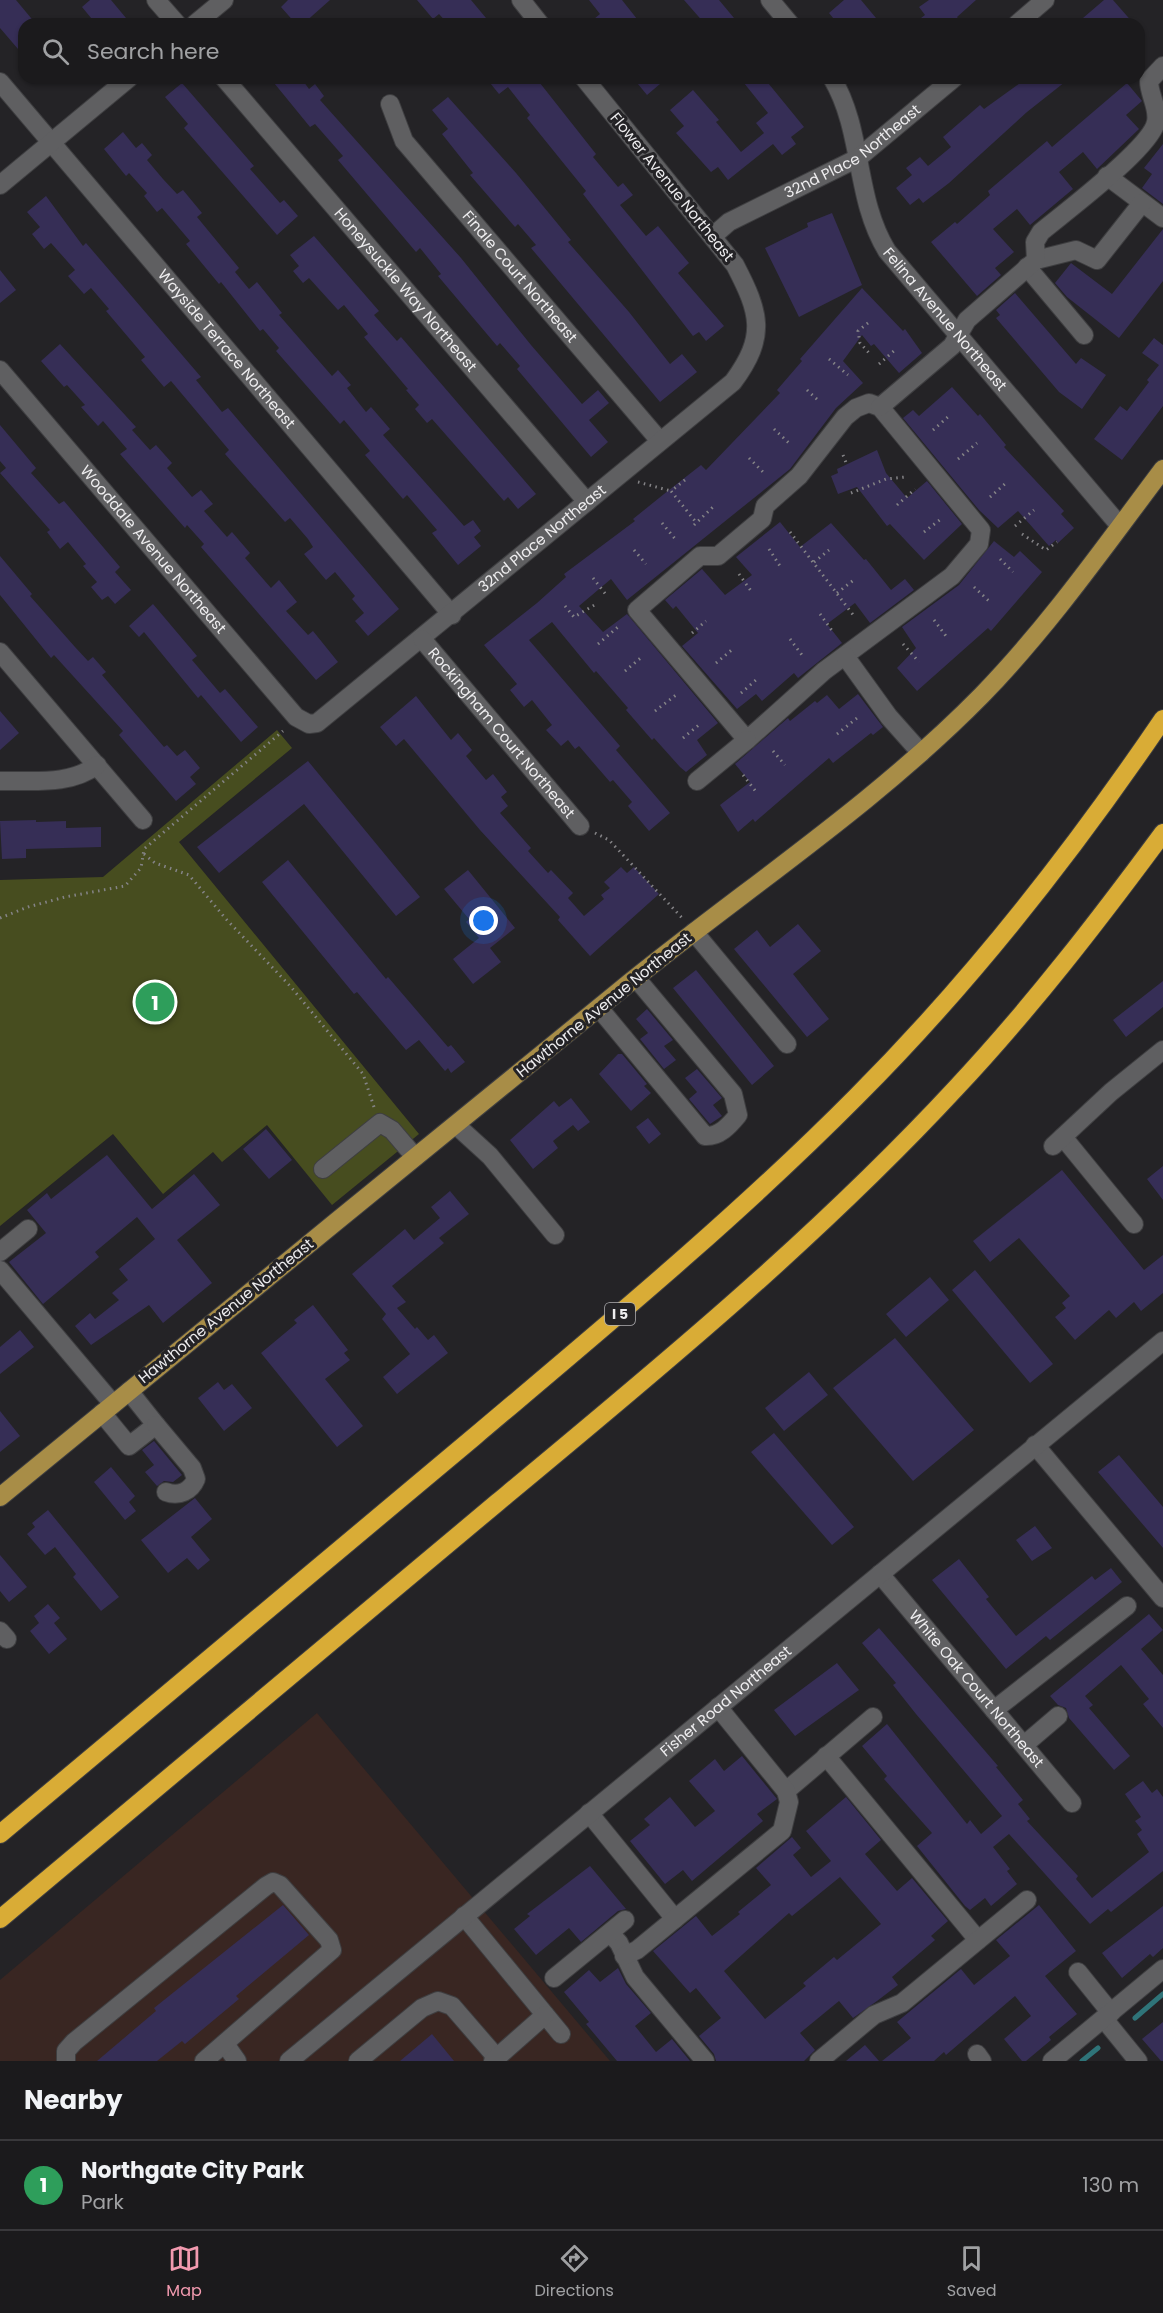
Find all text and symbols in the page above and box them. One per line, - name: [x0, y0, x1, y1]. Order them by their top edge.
- search box: [18, 18, 1145, 84]
- icon: search: [39, 35, 72, 68]
- text: Search here: [87, 36, 220, 67]
- street label: 32nd Place Northeast: [780, 99, 925, 203]
- street label: Flower Avenue Northeast: [606, 108, 739, 266]
- street label: Honeysuckle Way Northeast: [330, 203, 482, 376]
- street label: Finale Court Northeast: [458, 206, 583, 347]
- street label: Felina Avenue Northeast: [878, 243, 1012, 395]
- street label: Wayside Terrace Northeast: [153, 264, 300, 433]
- street label: Wooddale Avenue Northeast: [76, 460, 231, 638]
- street label: 32nd Place Northeast: [473, 479, 610, 597]
- street label: Rockingham Court Northeast: [423, 643, 580, 823]
- your location: [469, 906, 498, 935]
- street label: Hawthorne Avenue Northeast: [512, 927, 696, 1082]
- pin: 1: [136, 980, 174, 1024]
- street label: Hawthorne Avenue Northeast: [134, 1233, 318, 1388]
- road number: I 5: [605, 1303, 635, 1325]
- street label: White Oak Court Northeast: [904, 1605, 1049, 1772]
- street label: Fisher Road Northeast: [655, 1640, 796, 1761]
- text: Nearby: [24, 2082, 122, 2118]
- text: Northgate City Park: [81, 2155, 304, 2186]
- text: 1: [40, 2171, 47, 2199]
- text: 130 m: [1082, 2171, 1139, 2199]
- text: Park: [81, 2188, 124, 2216]
- tab: Map: [166, 2242, 202, 2303]
- tab: Directions: [535, 2242, 614, 2303]
- tab: Saved: [947, 2242, 997, 2303]

